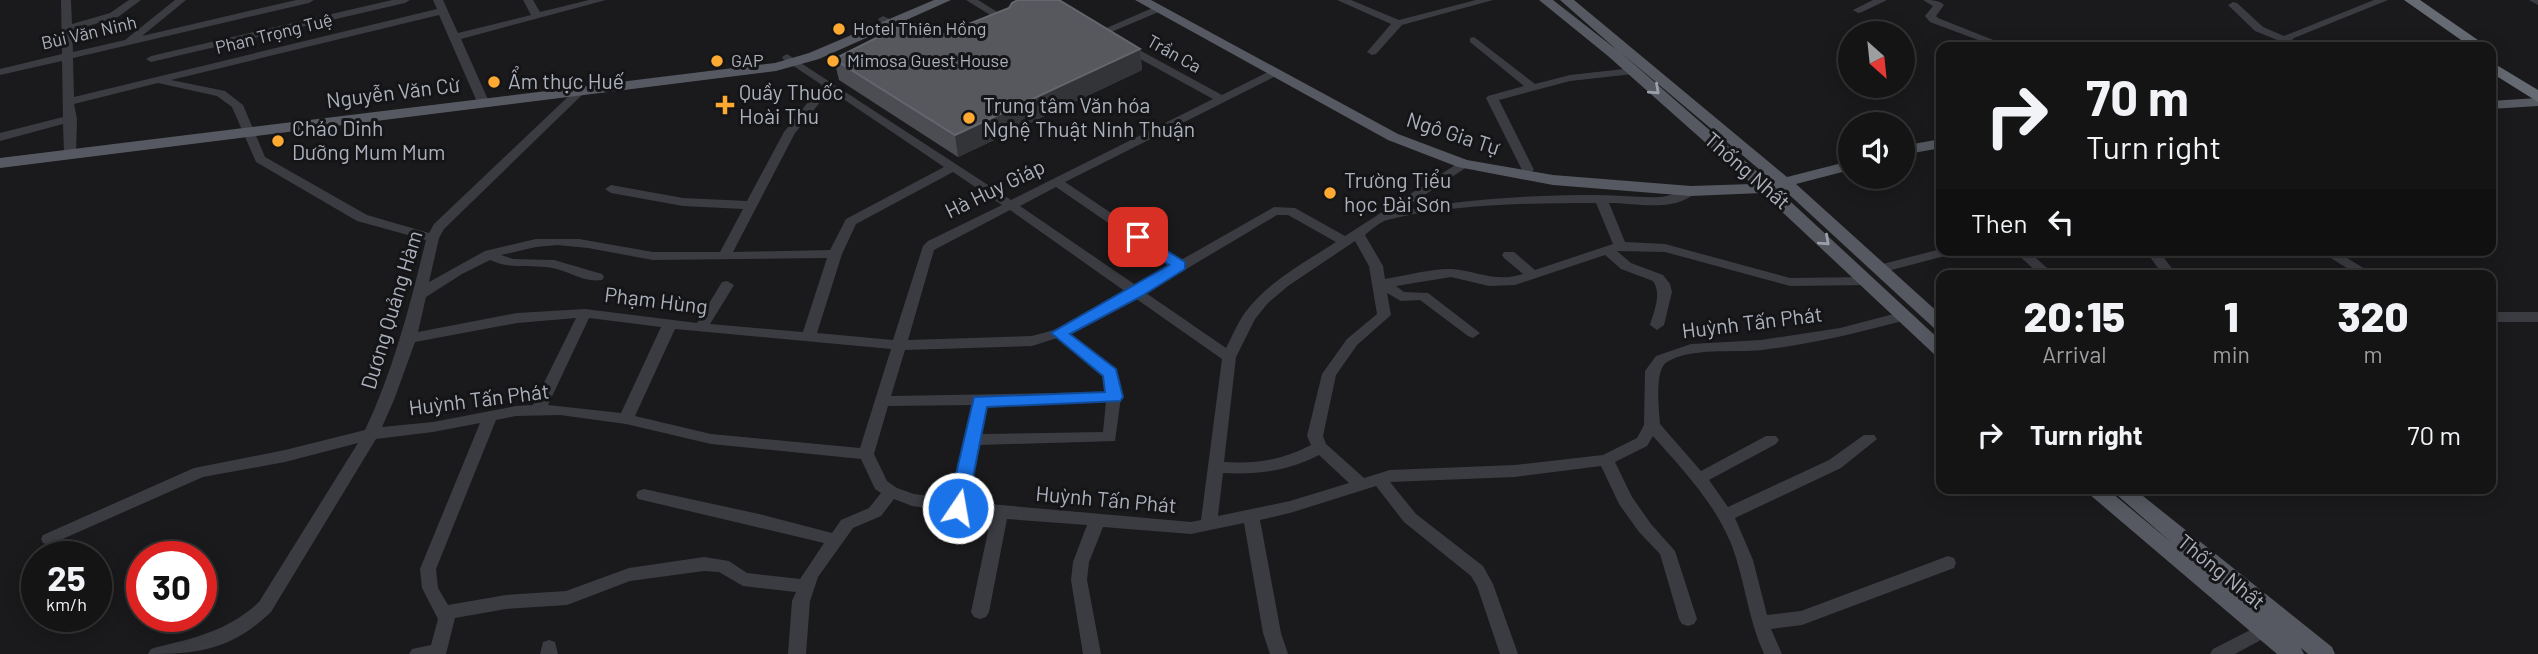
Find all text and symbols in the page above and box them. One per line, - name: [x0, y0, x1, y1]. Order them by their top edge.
- street label: Phan Trọng Tuệ: [213, 8, 335, 58]
- street label: Bùi Văn Ninh: [39, 10, 139, 54]
- place label: Hotel Thiên Hồng: [853, 17, 986, 39]
- marker: Hotel Thiên Hồng: [831, 21, 847, 37]
- north arrow: [1838, 21, 1914, 98]
- map controls: [1838, 21, 1915, 189]
- street label: Trần Ca: [1144, 29, 1205, 77]
- place label: GAP: [731, 49, 764, 71]
- place label: Mimosa Guest House: [847, 49, 1009, 71]
- marker: GAP: [709, 53, 725, 69]
- marker: Mimosa Guest House: [825, 53, 841, 69]
- place label: Ẩm thực Huế: [508, 66, 624, 93]
- text: 70 m: [2086, 67, 2189, 126]
- icon: right: [1971, 70, 2062, 161]
- street label: Nguyễn Văn Cừ: [325, 71, 462, 112]
- marker: Ẩm thực Huế: [486, 74, 502, 90]
- place label: Quầy Thuốc Hoài Thu: [739, 79, 843, 128]
- one-way arrow: [1646, 82, 1659, 94]
- place label: Trung tâm Văn hóa Nghệ Thuật Ninh Thuận: [983, 92, 1195, 141]
- marker: Quầy Thuốc Hoài Thu: [717, 97, 733, 113]
- street label: Ngô Gia Tự: [1404, 106, 1504, 160]
- marker: Trung tâm Văn hóa Nghệ Thuật Ninh Thuận: [961, 110, 977, 126]
- button: sound: [1838, 112, 1915, 189]
- place label: Cháo Dinh Dưỡng Mum Mum: [292, 115, 446, 164]
- street label: Thống Nhất: [1700, 126, 1796, 214]
- text: Turn right: [2086, 127, 2221, 165]
- marker: Cháo Dinh Dưỡng Mum Mum: [270, 133, 286, 149]
- street label: Hà Huy Giáp: [940, 153, 1048, 223]
- place label: Trường Tiểu học Đài Sơn: [1344, 167, 1451, 216]
- marker: Trường Tiểu học Đài Sơn: [1322, 185, 1338, 201]
- icon: left: [2042, 203, 2080, 241]
- pin: [1108, 207, 1168, 267]
- text: Then: [1971, 207, 2028, 238]
- icon: arrive: [1119, 218, 1157, 256]
- street label: Dương Quảng Hàm: [355, 227, 427, 392]
- one-way arrow: [1817, 233, 1830, 245]
- street label: Phạm Hùng: [603, 281, 709, 318]
- text: 20:15: [2024, 290, 2125, 340]
- text: 1: [2224, 290, 2239, 340]
- text: 320: [2338, 290, 2408, 340]
- street label: Huỳnh Tấn Phát: [1680, 300, 1824, 343]
- text: Arrival: [2042, 340, 2106, 368]
- text: min: [2213, 340, 2250, 368]
- text: m: [2363, 340, 2382, 368]
- street label: Huỳnh Tấn Phát: [407, 377, 551, 420]
- icon: right: [1971, 416, 2009, 454]
- text: Turn right: [2030, 419, 2143, 450]
- text: 70 m: [2407, 419, 2461, 450]
- position arrow: [921, 471, 995, 545]
- street label: Huỳnh Tấn Phát: [1035, 480, 1178, 517]
- street label: Thống Nhất: [2173, 528, 2271, 614]
- speed limit sign: 30: [126, 541, 217, 632]
- text: 25: [47, 556, 86, 598]
- text: km/h: [46, 593, 87, 615]

